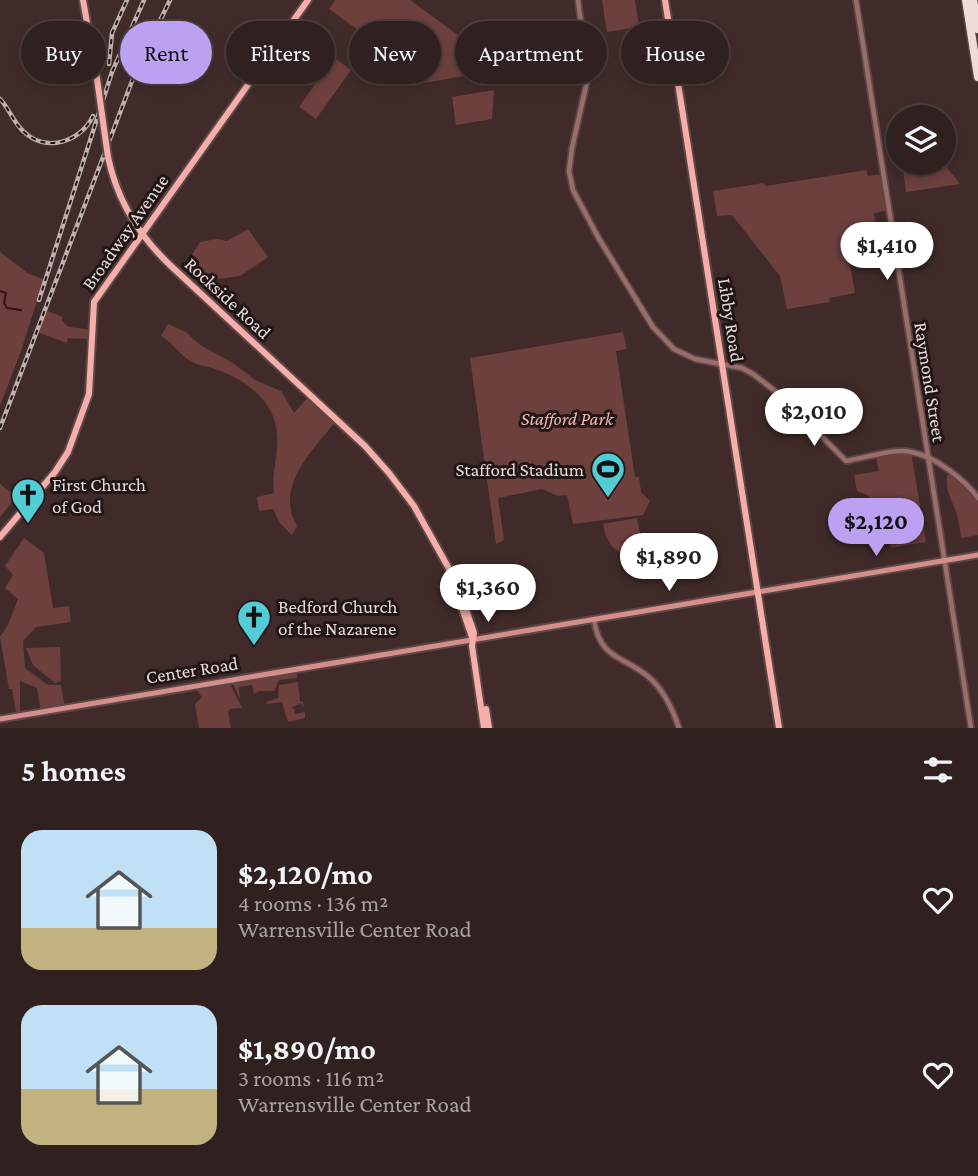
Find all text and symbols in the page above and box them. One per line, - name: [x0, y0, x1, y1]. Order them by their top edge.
- chip: Buy: [21, 21, 106, 84]
- chip: Rent: [120, 21, 212, 84]
- chip: Filters: [226, 21, 335, 84]
- chip: New: [349, 21, 441, 84]
- chip: Apartment: [455, 21, 607, 84]
- chip: House: [621, 21, 729, 84]
- map controls: [886, 105, 956, 175]
- button: layers: [886, 105, 956, 175]
- street label: Broadway Avenue: [77, 170, 173, 294]
- pin: $1,410: [830, 222, 944, 282]
- text: $1,410: [856, 232, 918, 258]
- street label: Rockside Road: [181, 253, 275, 343]
- street label: Libby Road: [714, 276, 748, 364]
- street label: Raymond Street: [910, 321, 950, 444]
- pin: $2,010: [757, 388, 871, 448]
- text: $2,010: [781, 398, 847, 424]
- park label: Stafford Park: [521, 408, 614, 429]
- sports icon: Stafford Stadium: [589, 450, 627, 499]
- place label: Stafford Stadium: [455, 459, 584, 480]
- place label: First Church of God: [52, 474, 146, 517]
- church icon: First Church of God: [9, 476, 47, 525]
- pin: $2,120: [819, 498, 933, 558]
- text: $2,120: [844, 508, 908, 534]
- pin: $1,890: [612, 534, 726, 593]
- text: $1,890: [636, 543, 702, 569]
- pin: $1,360: [431, 564, 545, 624]
- text: $1,360: [456, 574, 520, 600]
- place label: Bedford Church of the Nazarene: [278, 596, 397, 639]
- church icon: Bedford Church of the Nazarene: [235, 598, 273, 647]
- street label: Center Road: [144, 652, 240, 688]
- icon: filters: [919, 751, 957, 789]
- text: 5 homes: [21, 754, 126, 787]
- text: $2,120/mo: [238, 857, 373, 890]
- icon: home: [77, 858, 161, 942]
- icon: heart: [919, 881, 957, 919]
- text: 4 rooms · 136 m²: [238, 890, 388, 916]
- text: Warrensville Center Road: [238, 916, 472, 942]
- text: $1,890/mo: [238, 1032, 376, 1065]
- icon: home: [77, 1033, 161, 1117]
- icon: heart: [919, 1056, 957, 1094]
- text: 3 rooms · 116 m²: [238, 1065, 384, 1091]
- text: Warrensville Center Road: [238, 1091, 472, 1117]

